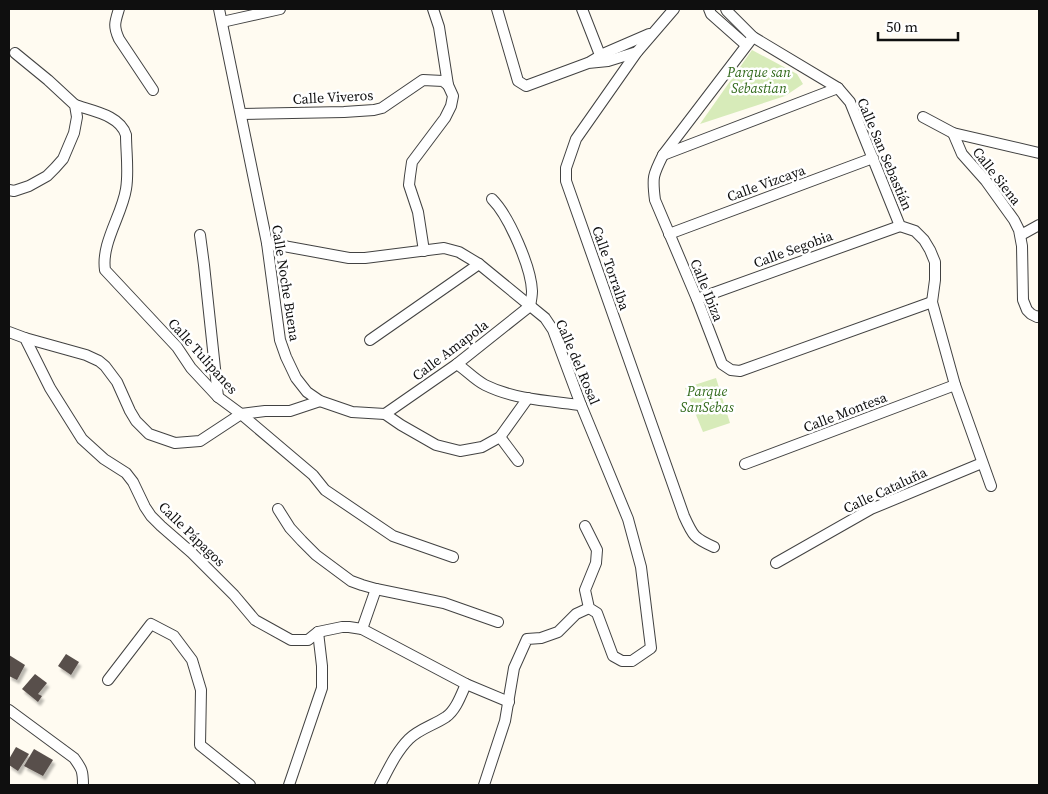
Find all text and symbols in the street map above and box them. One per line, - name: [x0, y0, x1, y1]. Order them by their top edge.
- scale bar: [878, 10, 958, 42]
- text: 50 m: [886, 16, 918, 37]
- park label: Parque san Sebastian: [726, 62, 791, 98]
- street label: Calle Viveros: [292, 85, 374, 109]
- street label: Calle San Sebastián: [852, 95, 918, 214]
- street label: Calle Siena: [968, 143, 1027, 210]
- street label: Calle Vizcaya: [724, 159, 809, 206]
- street label: Calle Torralba: [587, 223, 635, 314]
- street label: Calle Noche Buena: [267, 224, 305, 343]
- street label: Calle Segobia: [751, 225, 836, 273]
- street label: Calle Ibiza: [685, 256, 729, 325]
- street label: Calle Tulipanes: [163, 314, 243, 398]
- street label: Calle Amapola: [408, 314, 493, 385]
- street label: Calle del Rosal: [551, 316, 605, 408]
- park label: Parque SanSebas: [680, 381, 735, 417]
- street label: Calle Montesa: [800, 387, 890, 437]
- street label: Calle Cataluña: [840, 462, 931, 518]
- street label: Calle Pápagos: [154, 497, 230, 571]

